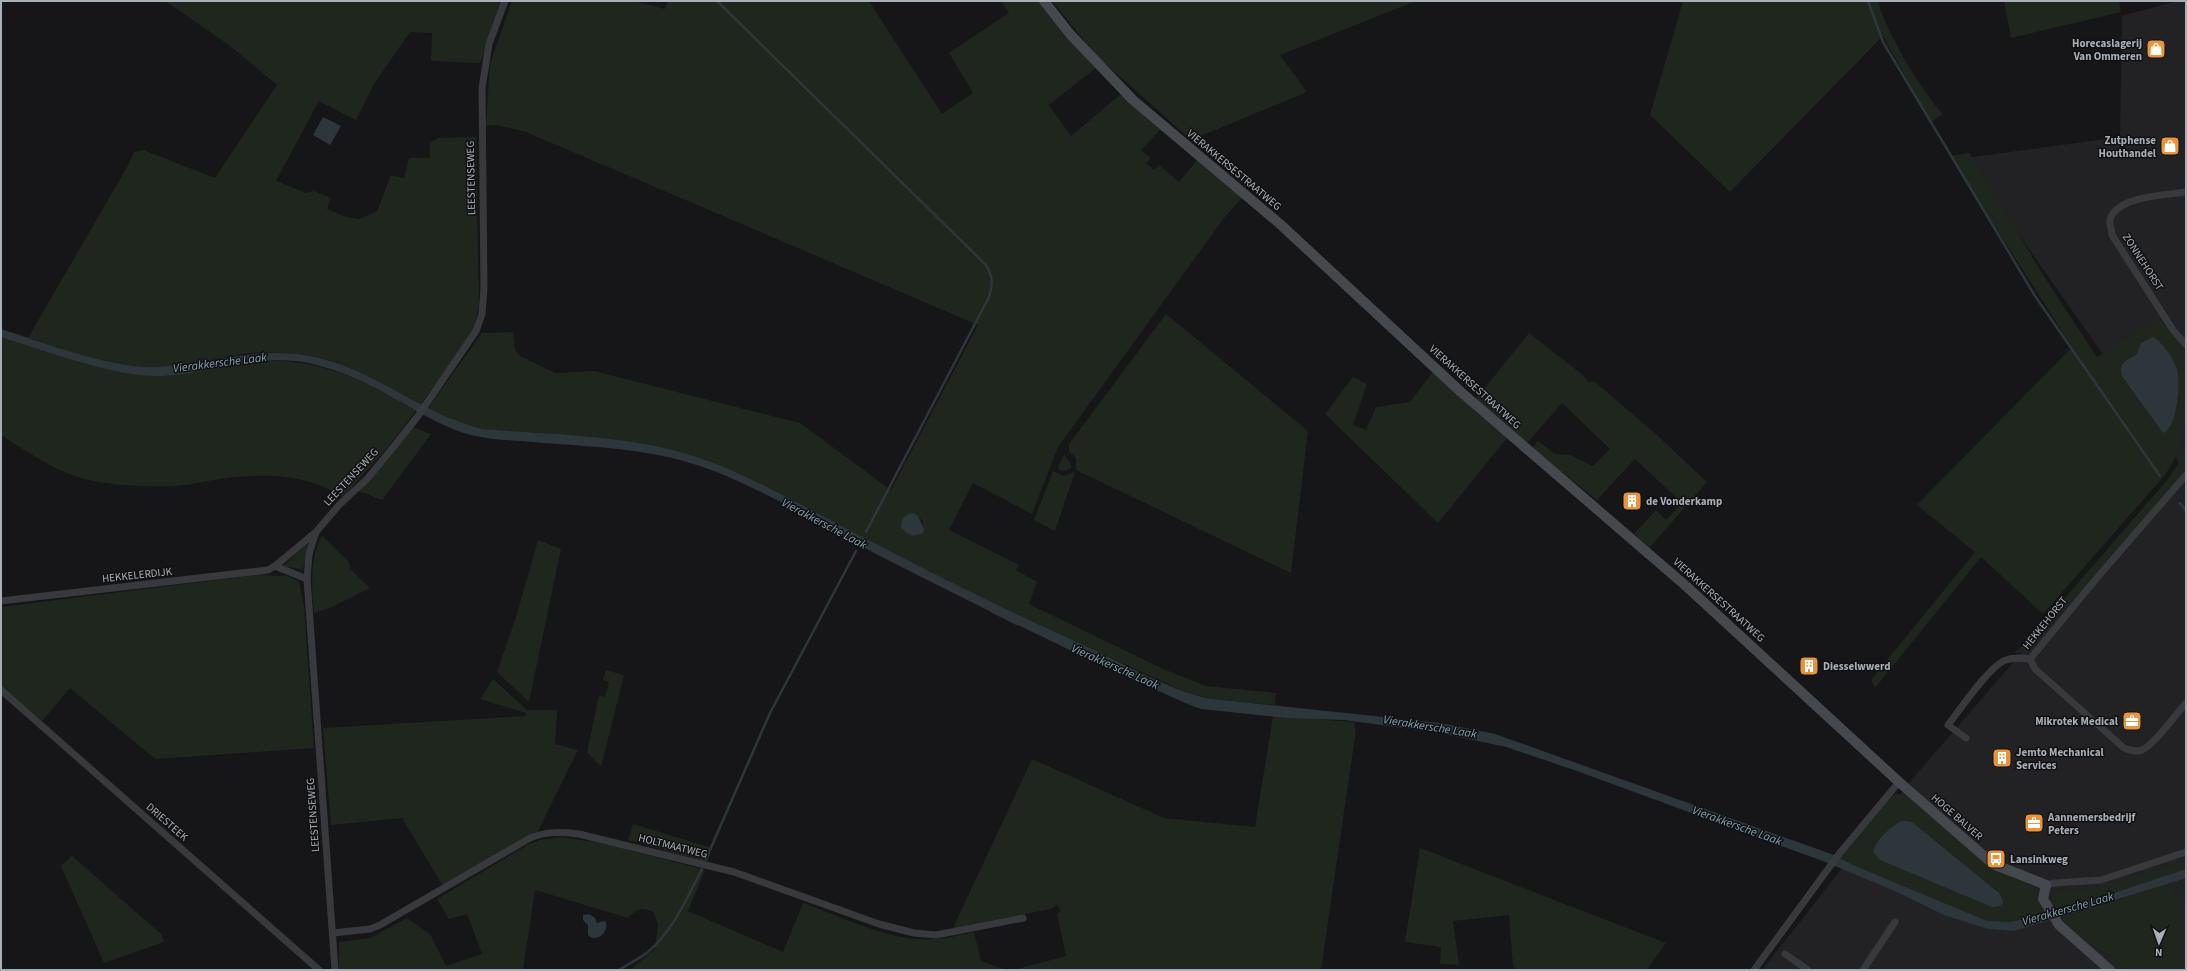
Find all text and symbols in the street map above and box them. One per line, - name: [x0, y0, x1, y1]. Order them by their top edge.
- place label: Horecaslagerij Van Ommeren: [2072, 36, 2142, 64]
- shop icon: Horecaslagerij Van Ommeren: [2145, 38, 2167, 60]
- street label: VIERAKKERSESTRAATWEG: [1184, 126, 1285, 214]
- place label: Zutphense Houthandel: [2099, 133, 2157, 161]
- shop icon: Zutphense Houthandel: [2159, 135, 2181, 157]
- street label: LEESTENSEWEG: [463, 141, 479, 215]
- street label: ZONNEHORST: [2119, 231, 2167, 293]
- street label: VIERAKKERSESTRAATWEG: [1426, 342, 1524, 433]
- water label: Vierakkersche Laak: [172, 349, 268, 377]
- street label: LEESTENSEWEG: [320, 445, 382, 509]
- building icon: de Vonderkamp: [1621, 490, 1643, 512]
- water label: Vierakkersche Laak: [778, 494, 870, 554]
- place label: de Vonderkamp: [1646, 494, 1722, 509]
- street label: VIERAKKERSESTRAATWEG: [1670, 555, 1768, 646]
- street label: HEKKELERDIJK: [101, 564, 173, 586]
- street label: HEKKEHORST: [2019, 593, 2071, 652]
- water label: Vierakkersche Laak: [1068, 640, 1162, 694]
- building icon: Diesselwwerd: [1798, 655, 1820, 677]
- place label: Diesselwwerd: [1823, 659, 1891, 674]
- office icon: Mikrotek Medical: [2121, 710, 2143, 732]
- water label: Vierakkersche Laak: [1382, 711, 1478, 743]
- place label: Mikrotek Medical: [2035, 714, 2119, 729]
- place label: Jemto Mechanical Services: [2016, 745, 2105, 773]
- building icon: Jemto Mechanical Services: [1991, 747, 2013, 769]
- street label: LEESTENSEWEG: [303, 777, 323, 853]
- street label: HOGE BALVER: [1928, 790, 1986, 844]
- street label: DRIESTEEK: [143, 800, 192, 845]
- water label: Vierakkersche Laak: [1690, 802, 1785, 850]
- place label: Aannemersbedrijf Peters: [2047, 810, 2137, 838]
- office icon: Aannemersbedrijf Peters: [2023, 812, 2045, 834]
- street label: HOLTMAATWEG: [637, 830, 709, 862]
- bus stop icon: Lansinkweg: [1985, 848, 2007, 870]
- place label: Lansinkweg: [2010, 852, 2068, 867]
- water label: Vierakkersche Laak: [2020, 888, 2116, 930]
- north arrow: [2139, 923, 2179, 963]
- text: N: [2155, 945, 2163, 960]

